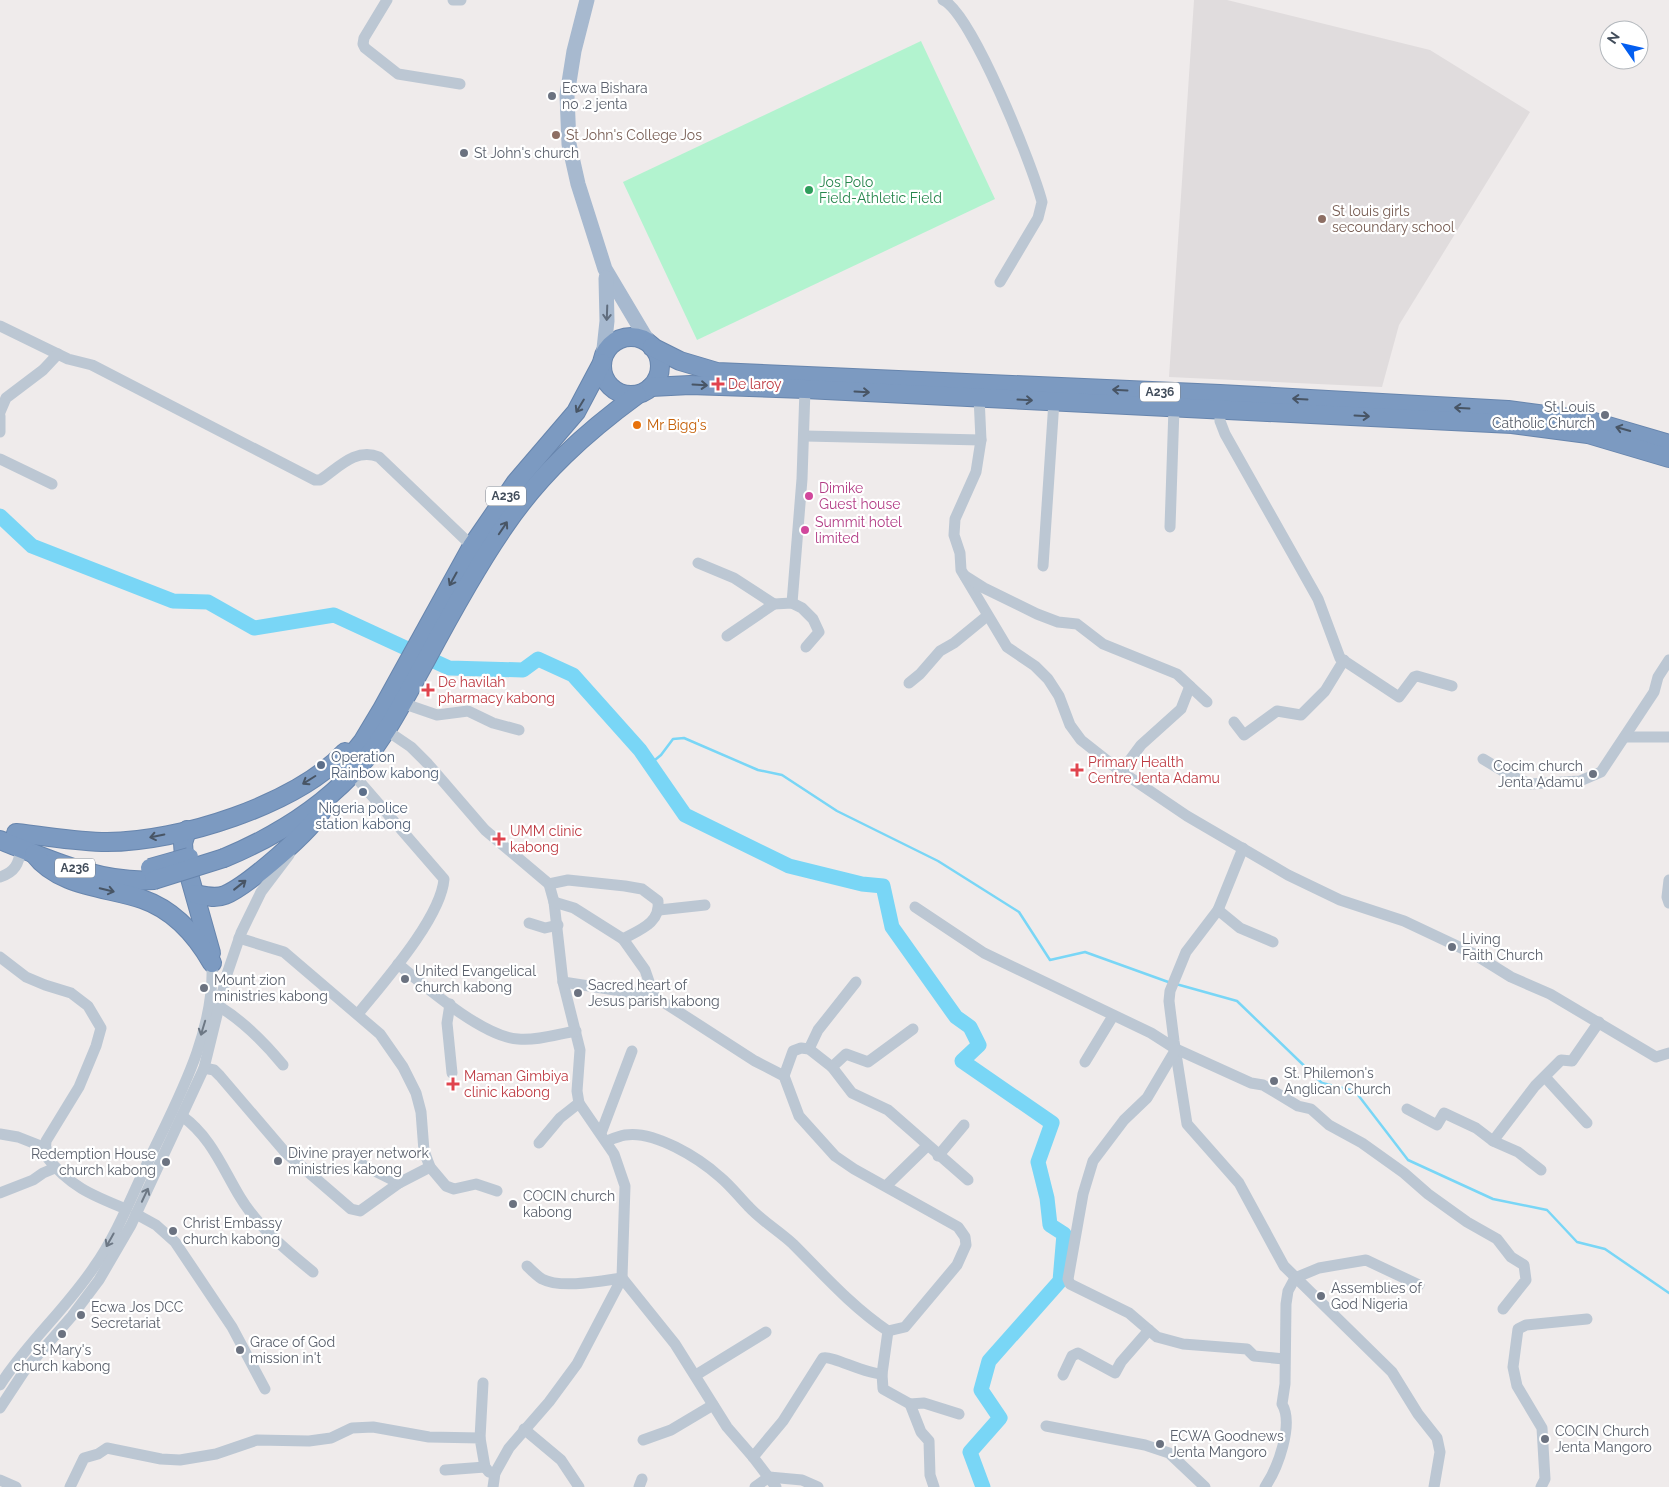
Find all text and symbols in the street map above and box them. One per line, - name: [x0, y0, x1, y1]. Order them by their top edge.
- north arrow: [1599, 20, 1649, 70]
- text: N: [1604, 29, 1623, 47]
- place label: Ecwa Bishara no .2 jenta: [562, 80, 648, 112]
- marker: Ecwa Bishara no .2 jenta: [546, 90, 558, 102]
- place label: St John's College Jos: [566, 127, 702, 143]
- marker: St John's College Jos: [550, 129, 562, 141]
- place label: St John's church: [474, 145, 579, 161]
- marker: St John's church: [458, 147, 470, 159]
- place label: Jos Polo Field-Athletic Field: [819, 174, 942, 206]
- marker: Jos Polo Field-Athletic Field: [803, 184, 815, 196]
- place label: St louis girls secoundary school: [1332, 203, 1455, 235]
- marker: St louis girls secoundary school: [1316, 213, 1328, 225]
- one-way arrow: [603, 305, 612, 321]
- place label: De laroy: [728, 376, 782, 392]
- marker: De laroy: [712, 378, 724, 390]
- one-way arrow: [692, 380, 708, 390]
- road number: A236: [1140, 382, 1180, 402]
- one-way arrow: [1112, 385, 1128, 395]
- one-way arrow: [854, 387, 870, 396]
- one-way arrow: [1016, 395, 1032, 404]
- one-way arrow: [1292, 395, 1308, 404]
- one-way arrow: [575, 399, 585, 413]
- place label: St Louis Catholic Church: [1492, 399, 1595, 431]
- one-way arrow: [1454, 403, 1470, 412]
- marker: St Louis Catholic Church: [1599, 409, 1611, 421]
- one-way arrow: [1353, 411, 1369, 420]
- place label: Mr Bigg's: [647, 417, 707, 433]
- marker: Mr Bigg's: [631, 419, 643, 431]
- one-way arrow: [1615, 423, 1631, 433]
- place label: Dimike Guest house: [819, 480, 900, 512]
- road number: A236: [486, 486, 526, 506]
- marker: Dimike Guest house: [803, 490, 815, 502]
- place label: Summit hotel limited: [815, 514, 902, 546]
- one-way arrow: [498, 522, 508, 536]
- marker: Summit hotel limited: [799, 524, 811, 536]
- one-way arrow: [448, 571, 458, 585]
- place label: De havilah pharmacy kabong: [438, 674, 555, 706]
- marker: De havilah pharmacy kabong: [422, 684, 434, 696]
- place label: Operation Rainbow kabong: [331, 749, 439, 781]
- place label: Primary Health Centre Jenta Adamu: [1088, 754, 1220, 786]
- place label: Cocim church Jenta Adamu: [1493, 758, 1583, 790]
- marker: Operation Rainbow kabong: [315, 759, 327, 771]
- marker: Primary Health Centre Jenta Adamu: [1070, 763, 1084, 777]
- marker: Cocim church Jenta Adamu: [1587, 768, 1599, 780]
- one-way arrow: [302, 776, 316, 786]
- marker: Nigeria police station kabong: [357, 786, 369, 798]
- place label: Nigeria police station kabong: [315, 800, 411, 832]
- place label: UMM clinic kabong: [510, 823, 582, 855]
- one-way arrow: [150, 832, 166, 841]
- marker: UMM clinic kabong: [492, 832, 506, 846]
- road number: A236: [55, 858, 95, 878]
- one-way arrow: [233, 880, 246, 891]
- one-way arrow: [98, 886, 114, 895]
- place label: Living Faith Church: [1462, 931, 1543, 963]
- marker: Living Faith Church: [1446, 941, 1458, 953]
- place label: United Evangelical church kabong: [415, 963, 536, 995]
- place label: Mount zion ministries kabong: [214, 972, 328, 1004]
- marker: United Evangelical church kabong: [399, 973, 411, 985]
- place label: Sacred heart of Jesus parish kabong: [588, 977, 720, 1009]
- marker: Mount zion ministries kabong: [198, 982, 210, 994]
- marker: Sacred heart of Jesus parish kabong: [572, 987, 584, 999]
- one-way arrow: [198, 1019, 208, 1035]
- place label: St. Philemon's Anglican Church: [1284, 1065, 1391, 1097]
- place label: Maman Gimbiya clinic kabong: [464, 1068, 569, 1100]
- marker: St. Philemon's Anglican Church: [1268, 1075, 1280, 1087]
- marker: Maman Gimbiya clinic kabong: [446, 1077, 460, 1091]
- place label: Divine prayer network ministries kabong: [288, 1145, 430, 1177]
- place label: Redemption House church kabong: [31, 1146, 156, 1178]
- marker: Divine prayer network ministries kabong: [272, 1155, 284, 1167]
- marker: Redemption House church kabong: [160, 1156, 172, 1168]
- one-way arrow: [141, 1188, 150, 1203]
- place label: COCIN church kabong: [523, 1188, 615, 1220]
- marker: COCIN church kabong: [507, 1198, 519, 1210]
- place label: Christ Embassy church kabong: [183, 1215, 283, 1247]
- marker: Christ Embassy church kabong: [167, 1225, 179, 1237]
- one-way arrow: [105, 1233, 115, 1248]
- place label: Assemblies of God Nigeria: [1331, 1280, 1423, 1312]
- marker: Assemblies of God Nigeria: [1315, 1290, 1327, 1302]
- place label: Ecwa Jos DCC Secretariat: [91, 1299, 184, 1331]
- marker: Ecwa Jos DCC Secretariat: [75, 1309, 87, 1321]
- marker: St Mary's church kabong: [56, 1328, 68, 1340]
- place label: Grace of God mission in't: [250, 1334, 335, 1366]
- place label: St Mary's church kabong: [13, 1342, 111, 1374]
- marker: Grace of God mission in't: [234, 1344, 246, 1356]
- place label: COCIN Church Jenta Mangoro: [1555, 1423, 1652, 1455]
- place label: ECWA Goodnews Jenta Mangoro: [1170, 1428, 1284, 1460]
- marker: COCIN Church Jenta Mangoro: [1539, 1433, 1551, 1445]
- marker: ECWA Goodnews Jenta Mangoro: [1154, 1438, 1166, 1450]

